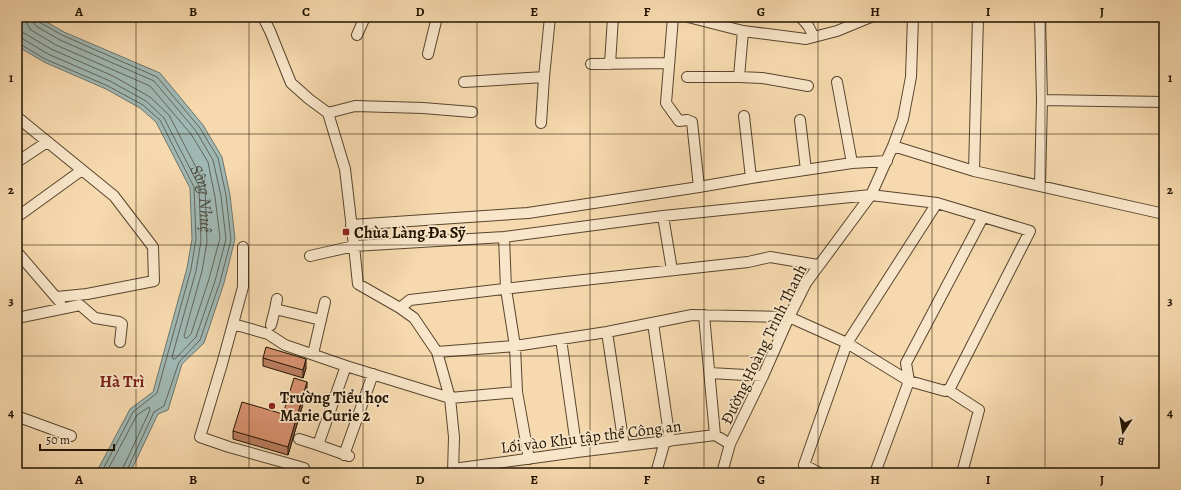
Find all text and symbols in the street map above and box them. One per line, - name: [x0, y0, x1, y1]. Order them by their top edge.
- text: A: [74, 3, 84, 20]
- text: B: [189, 3, 197, 20]
- text: C: [302, 3, 310, 20]
- text: D: [415, 3, 425, 20]
- text: E: [530, 3, 538, 20]
- text: F: [644, 3, 651, 20]
- text: G: [757, 3, 765, 20]
- text: H: [870, 3, 880, 20]
- text: I: [986, 3, 991, 20]
- text: J: [1100, 3, 1104, 20]
- text: 1: [9, 69, 14, 86]
- text: 1: [1168, 69, 1173, 86]
- water label: Sông Nhuệ: [185, 161, 218, 234]
- text: 2: [8, 181, 15, 198]
- text: 2: [1167, 181, 1174, 198]
- place label: Chùa Làng Đa Sỹ: [354, 222, 466, 244]
- marker: Chùa Làng Đa Sỹ: [341, 227, 351, 237]
- street label: Đường Hoàng Trình Thanh: [716, 260, 812, 428]
- text: 3: [8, 292, 14, 309]
- text: 3: [1167, 292, 1173, 309]
- district label: Hà Trì: [100, 370, 144, 393]
- place label: Trường Tiểu học Marie Curie 2: [280, 387, 389, 427]
- marker: Trường Tiểu học Marie Curie 2: [267, 401, 277, 411]
- text: 4: [8, 404, 14, 421]
- text: 4: [1167, 404, 1173, 421]
- north arrow: [1103, 412, 1143, 452]
- street label: Lối vào Khu tập thể Công an: [499, 415, 683, 459]
- scale bar: [40, 426, 114, 452]
- text: 50 m: [46, 432, 70, 448]
- text: B: [1116, 433, 1126, 449]
- text: A: [74, 471, 84, 488]
- text: B: [189, 471, 197, 488]
- text: C: [302, 471, 310, 488]
- text: D: [415, 471, 425, 488]
- text: E: [530, 471, 538, 488]
- text: F: [644, 471, 651, 488]
- text: G: [757, 471, 765, 488]
- text: H: [870, 471, 880, 488]
- text: I: [986, 471, 991, 488]
- text: J: [1100, 471, 1104, 488]

